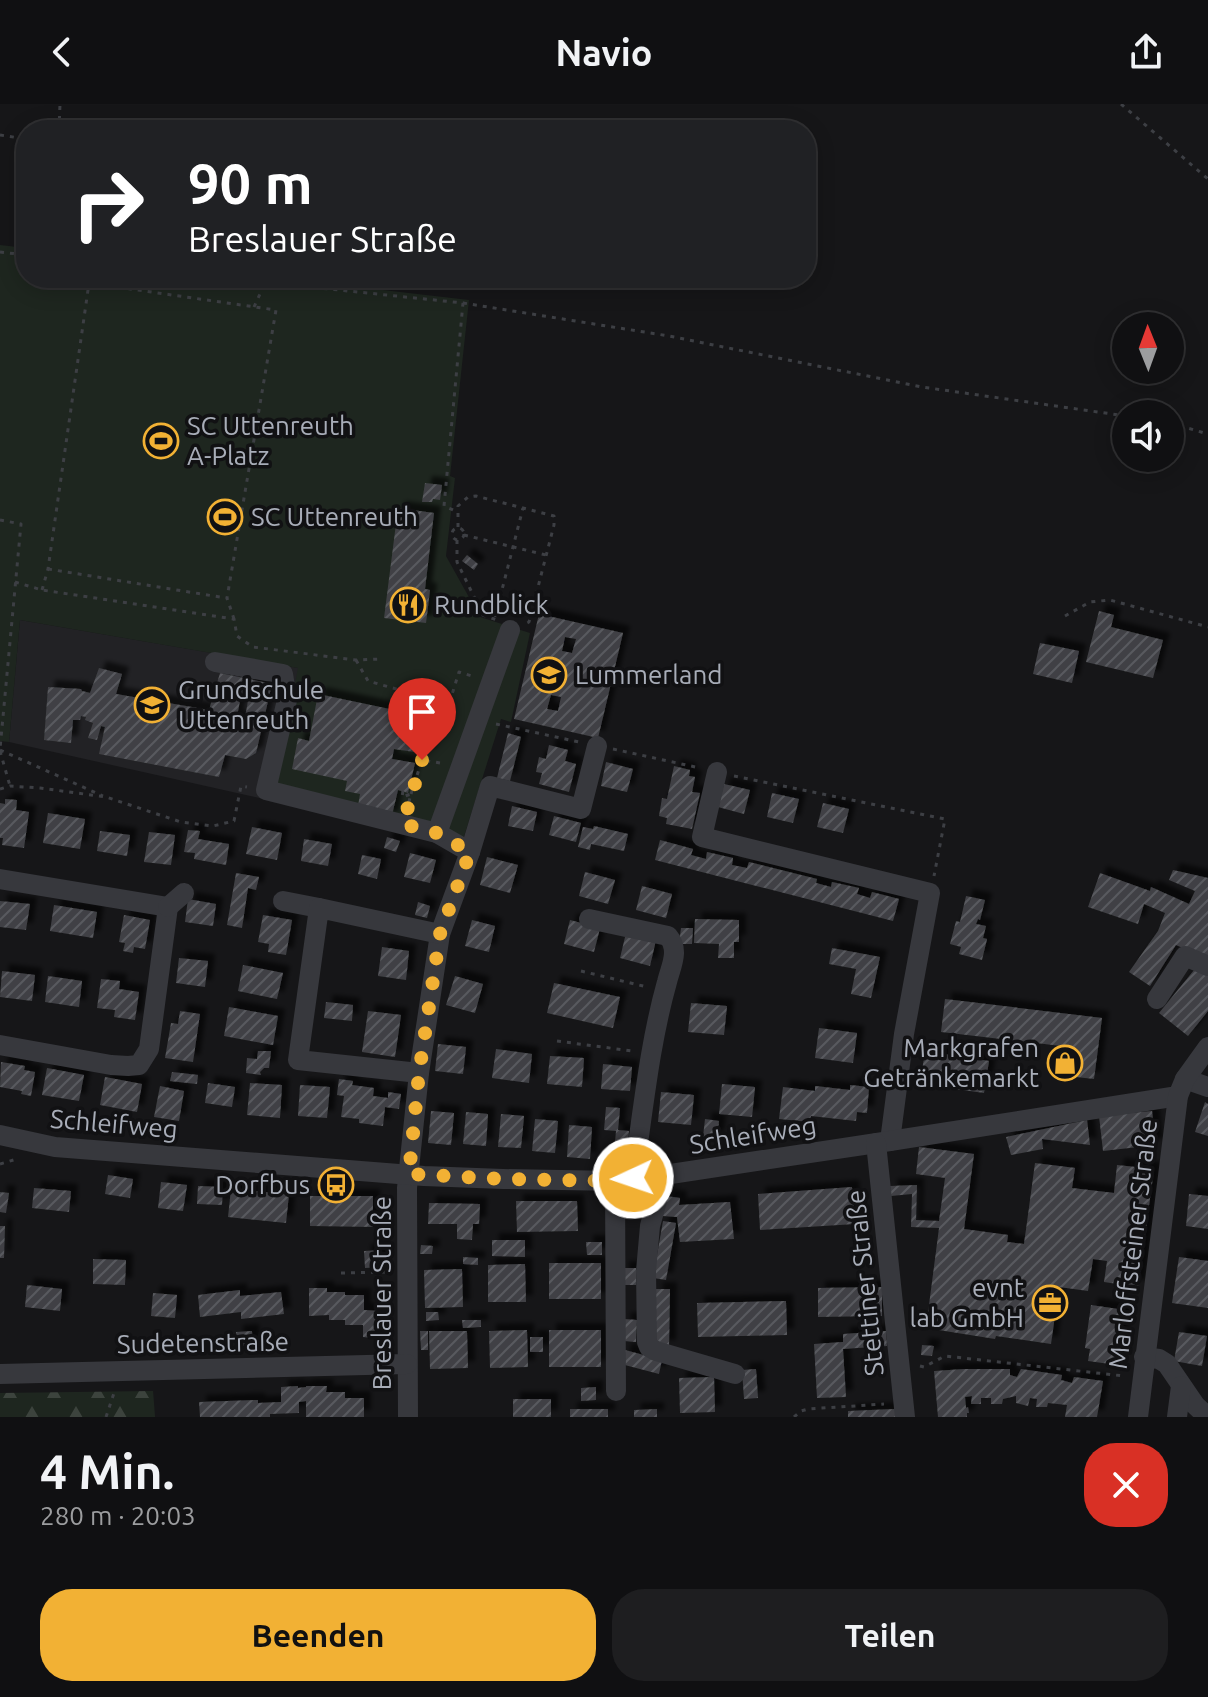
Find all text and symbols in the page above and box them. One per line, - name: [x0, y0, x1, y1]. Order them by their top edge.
- icon: back: [40, 30, 84, 74]
- icon: share: [1124, 30, 1168, 74]
- text: Navio: [556, 32, 652, 73]
- icon: right: [56, 152, 160, 256]
- text: 90 m: [188, 152, 313, 215]
- text: Breslauer Straße: [188, 218, 457, 259]
- north arrow: [1112, 312, 1184, 384]
- map controls: [1112, 312, 1184, 472]
- button: sound: [1112, 400, 1184, 472]
- place label: SC Uttenreuth A-Platz: [187, 411, 354, 470]
- sports icon: SC Uttenreuth A-Platz: [142, 422, 180, 460]
- sports icon: SC Uttenreuth: [206, 498, 244, 536]
- place label: SC Uttenreuth: [251, 502, 418, 531]
- restaurant icon: Rundblick: [389, 586, 427, 624]
- place label: Rundblick: [434, 590, 549, 619]
- school or university icon: Lummerland: [530, 656, 568, 694]
- place label: Lummerland: [575, 660, 722, 689]
- place label: Grundschule Uttenreuth: [178, 675, 324, 734]
- pin: [388, 678, 456, 760]
- school or university icon: Grundschule Uttenreuth: [133, 686, 171, 724]
- icon: arrive: [400, 690, 444, 734]
- place label: Markgrafen Getränkemarkt: [863, 1033, 1039, 1092]
- shop icon: Markgrafen Getränkemarkt: [1046, 1044, 1084, 1082]
- street label: Schleifweg: [49, 1103, 179, 1144]
- street label: Schleifweg: [687, 1110, 818, 1159]
- street label: Marloffsteiner Straße: [1103, 1117, 1162, 1371]
- position arrow: [591, 1136, 675, 1220]
- bus stop icon: Dorfbus: [317, 1166, 355, 1204]
- place label: Dorfbus: [215, 1170, 310, 1199]
- street label: Stettiner Straße: [840, 1189, 889, 1378]
- street label: Breslauer Straße: [367, 1196, 396, 1390]
- place label: evnt lab GmbH: [910, 1273, 1024, 1332]
- office icon: evnt lab GmbH: [1031, 1284, 1069, 1322]
- street label: Sudetenstraße: [117, 1327, 289, 1358]
- button: close: [1084, 1443, 1168, 1527]
- text: 4 Min.: [40, 1444, 174, 1498]
- text: 280 m · 20:03: [40, 1501, 196, 1530]
- button: Beenden: [40, 1589, 596, 1681]
- button: Teilen: [612, 1589, 1168, 1681]

